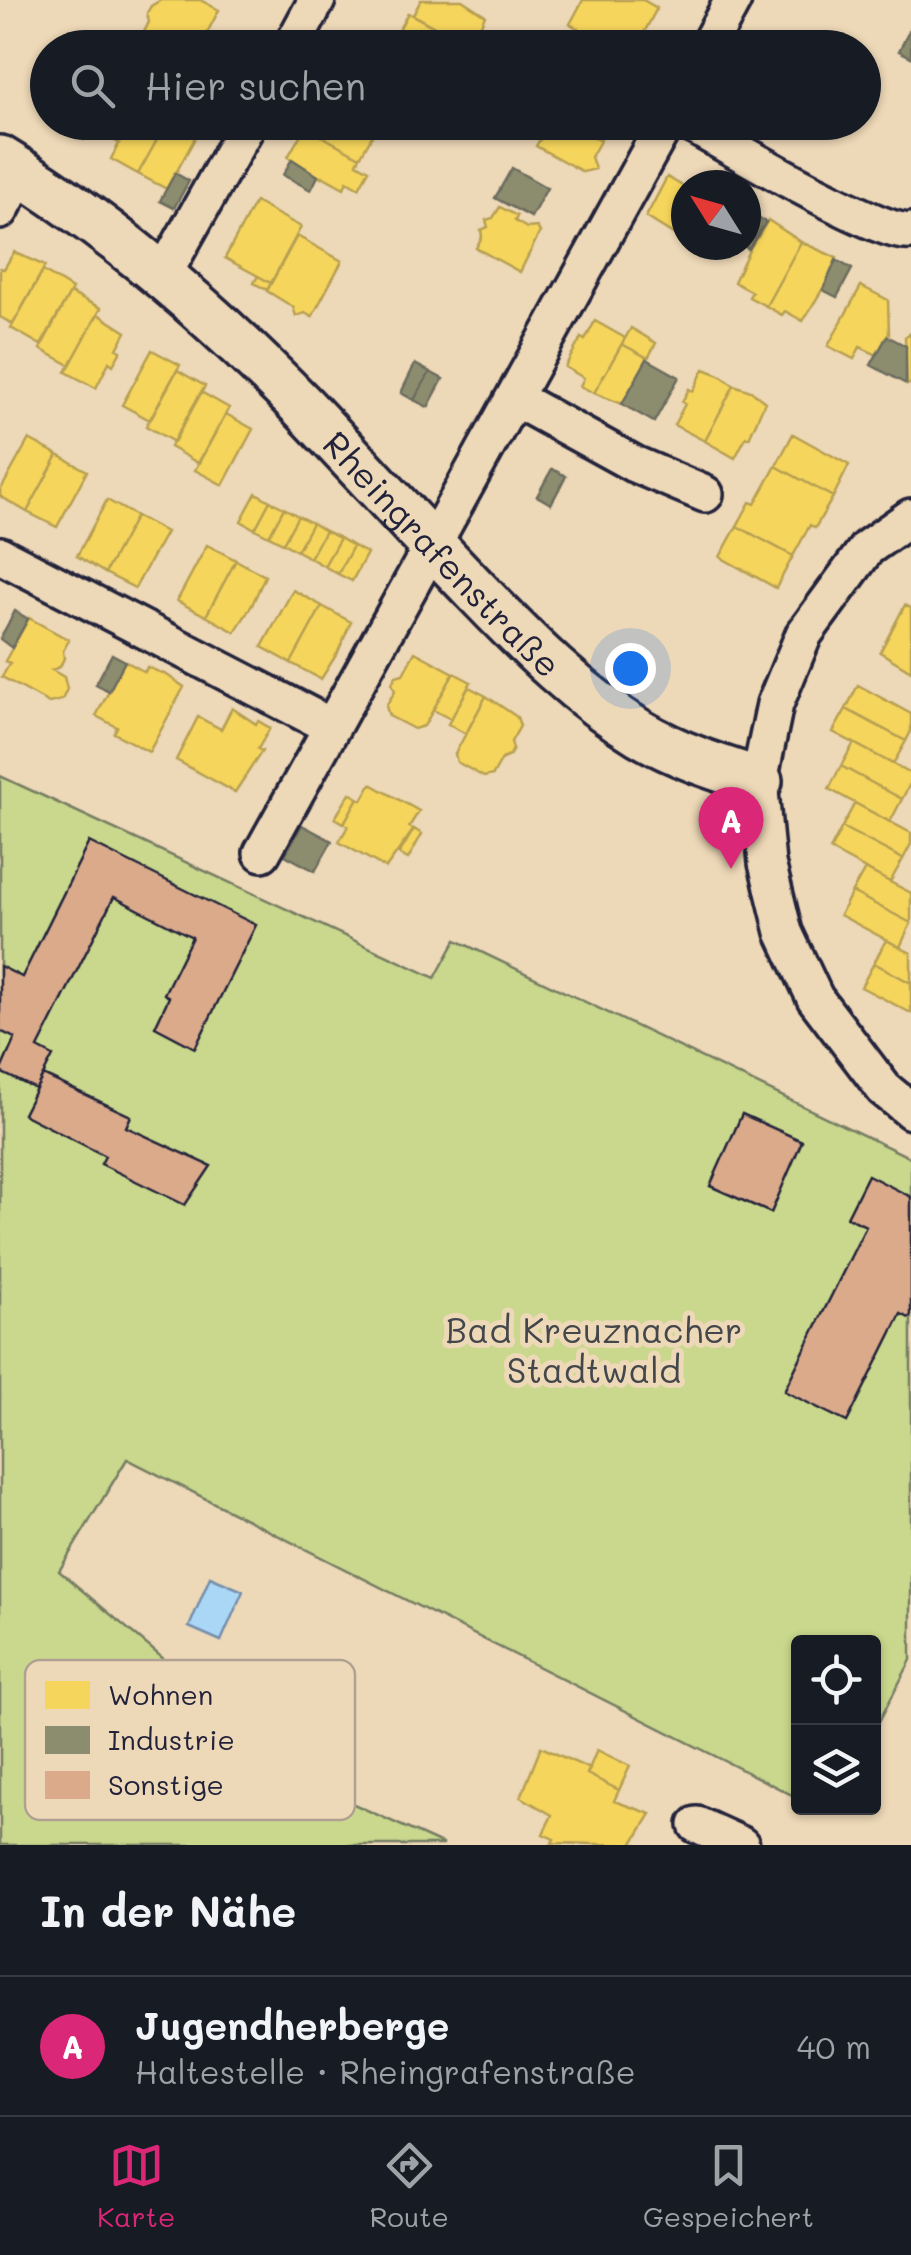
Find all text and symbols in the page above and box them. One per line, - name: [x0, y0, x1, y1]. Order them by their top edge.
- search box: [30, 30, 881, 140]
- icon: search: [65, 58, 120, 113]
- text: Hier suchen: [145, 60, 366, 110]
- north arrow: [671, 170, 761, 260]
- street label: Rheingrafenstraße: [314, 421, 571, 686]
- your location: [605, 643, 656, 694]
- pin: A: [698, 786, 764, 869]
- park label: Bad Kreuznacher Stadtwald: [446, 1306, 742, 1392]
- map controls: [791, 1635, 881, 1815]
- button: locate: [791, 1635, 881, 1725]
- legend: [25, 1660, 355, 1820]
- text: Wohnen: [108, 1676, 213, 1712]
- text: Industrie: [108, 1721, 235, 1757]
- button: layers: [791, 1725, 881, 1815]
- text: Sonstige: [108, 1766, 224, 1802]
- text: In der Nähe: [40, 1883, 296, 1938]
- text: Jugendherberge: [135, 2000, 449, 2050]
- text: A: [61, 2025, 84, 2067]
- text: 40 m: [797, 2025, 871, 2067]
- text: Haltestelle · Rheingrafenstraße: [135, 2050, 636, 2092]
- tab: Karte: [97, 2138, 175, 2234]
- tab: Route: [369, 2138, 449, 2234]
- tab: Gespeichert: [643, 2138, 814, 2234]

